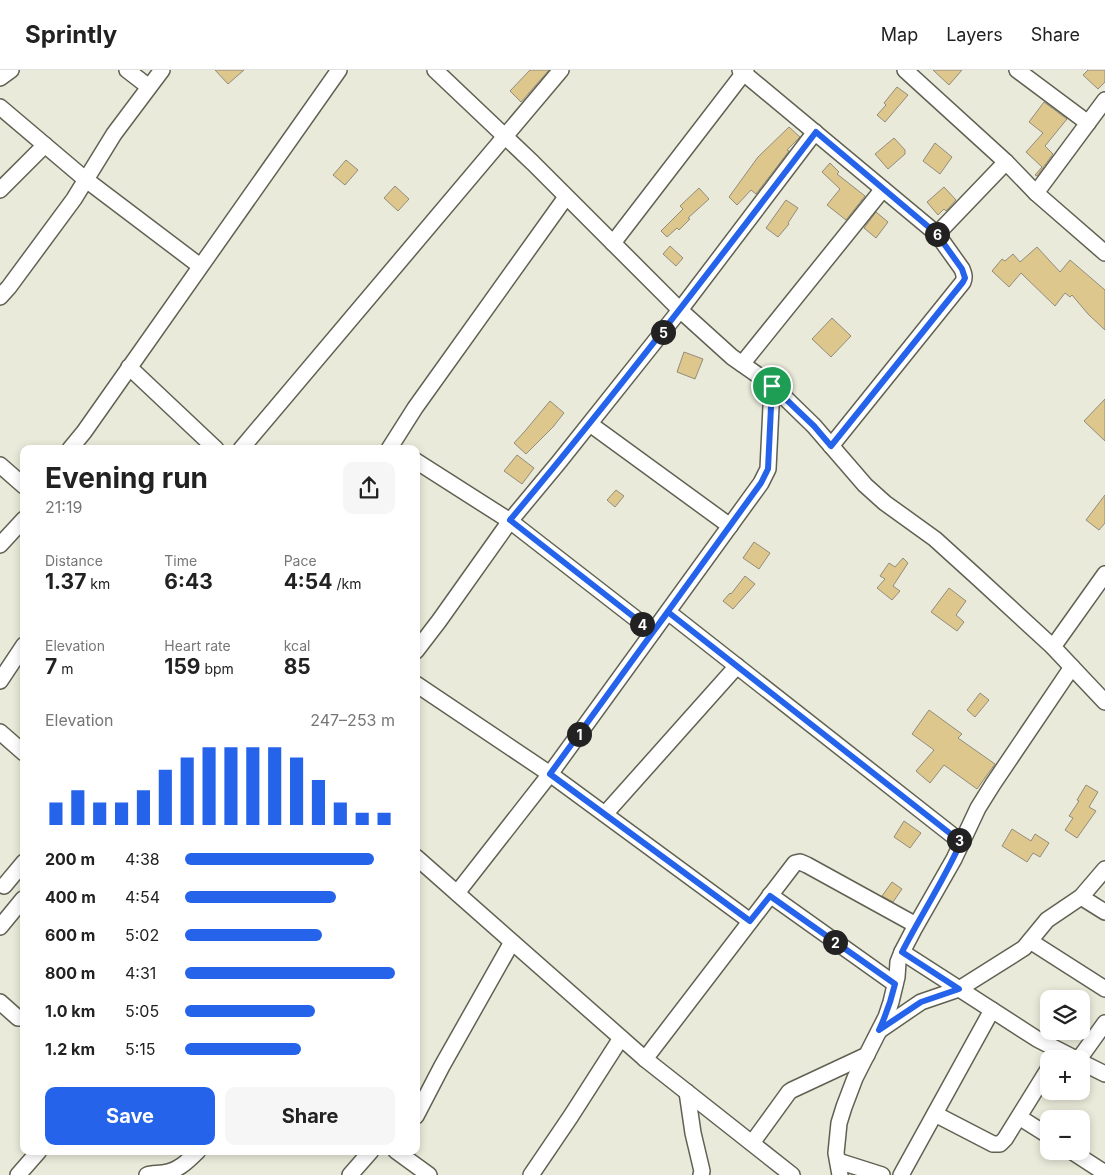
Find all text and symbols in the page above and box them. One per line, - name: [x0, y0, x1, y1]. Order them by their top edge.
- text: Sprintly: [25, 20, 117, 49]
- text: Map: [881, 24, 918, 45]
- text: Layers: [946, 24, 1003, 45]
- text: Share: [1031, 24, 1080, 45]
- pin: 6: [924, 222, 950, 246]
- text: 6: [933, 226, 942, 243]
- pin: 5: [650, 320, 676, 344]
- text: 5: [659, 324, 668, 341]
- pin: [751, 365, 793, 407]
- icon: arrive: [758, 372, 786, 400]
- text: Evening run: [45, 461, 208, 495]
- button: share: [343, 462, 395, 514]
- text: 21:19: [45, 497, 82, 517]
- text: Distance: [45, 552, 103, 569]
- text: Time: [164, 552, 197, 569]
- text: Pace: [284, 552, 317, 569]
- text: 1.37: [45, 569, 86, 594]
- text: 6:43: [164, 569, 213, 594]
- text: 4:54: [284, 569, 333, 594]
- text: km: [86, 575, 110, 592]
- text: /km: [333, 575, 361, 592]
- pin: 4: [630, 612, 654, 636]
- text: 4: [638, 616, 647, 633]
- text: Elevation: [45, 637, 105, 654]
- text: Heart rate: [164, 637, 231, 654]
- text: kcal: [284, 637, 310, 654]
- text: 7: [45, 654, 57, 679]
- text: 159: [164, 654, 200, 679]
- text: 85: [284, 654, 311, 679]
- text: m: [57, 660, 73, 677]
- text: bpm: [200, 660, 234, 677]
- text: Elevation: [45, 710, 114, 730]
- text: 247–253 m: [310, 710, 395, 730]
- pin: 1: [566, 722, 592, 746]
- text: 1: [576, 726, 583, 743]
- pin: 3: [946, 828, 972, 852]
- text: 3: [955, 832, 964, 849]
- text: 200 m: [45, 849, 95, 869]
- text: 4:38: [125, 849, 160, 869]
- text: 400 m: [45, 887, 96, 907]
- text: 4:54: [125, 887, 160, 907]
- text: 600 m: [45, 925, 95, 945]
- text: 5:02: [125, 925, 159, 945]
- pin: 2: [822, 930, 848, 954]
- text: 2: [831, 934, 840, 951]
- text: 800 m: [45, 963, 95, 983]
- text: 4:31: [125, 963, 156, 983]
- map controls: [1040, 990, 1090, 1160]
- button: layers: [1040, 990, 1090, 1040]
- text: 1.0 km: [45, 1001, 95, 1021]
- text: 5:05: [125, 1001, 159, 1021]
- text: 1.2 km: [45, 1039, 95, 1059]
- text: 5:15: [125, 1039, 156, 1059]
- button: +: [1040, 1050, 1090, 1100]
- button: Save: [45, 1087, 215, 1145]
- button: Share: [225, 1087, 395, 1145]
- button: −: [1040, 1110, 1090, 1160]

